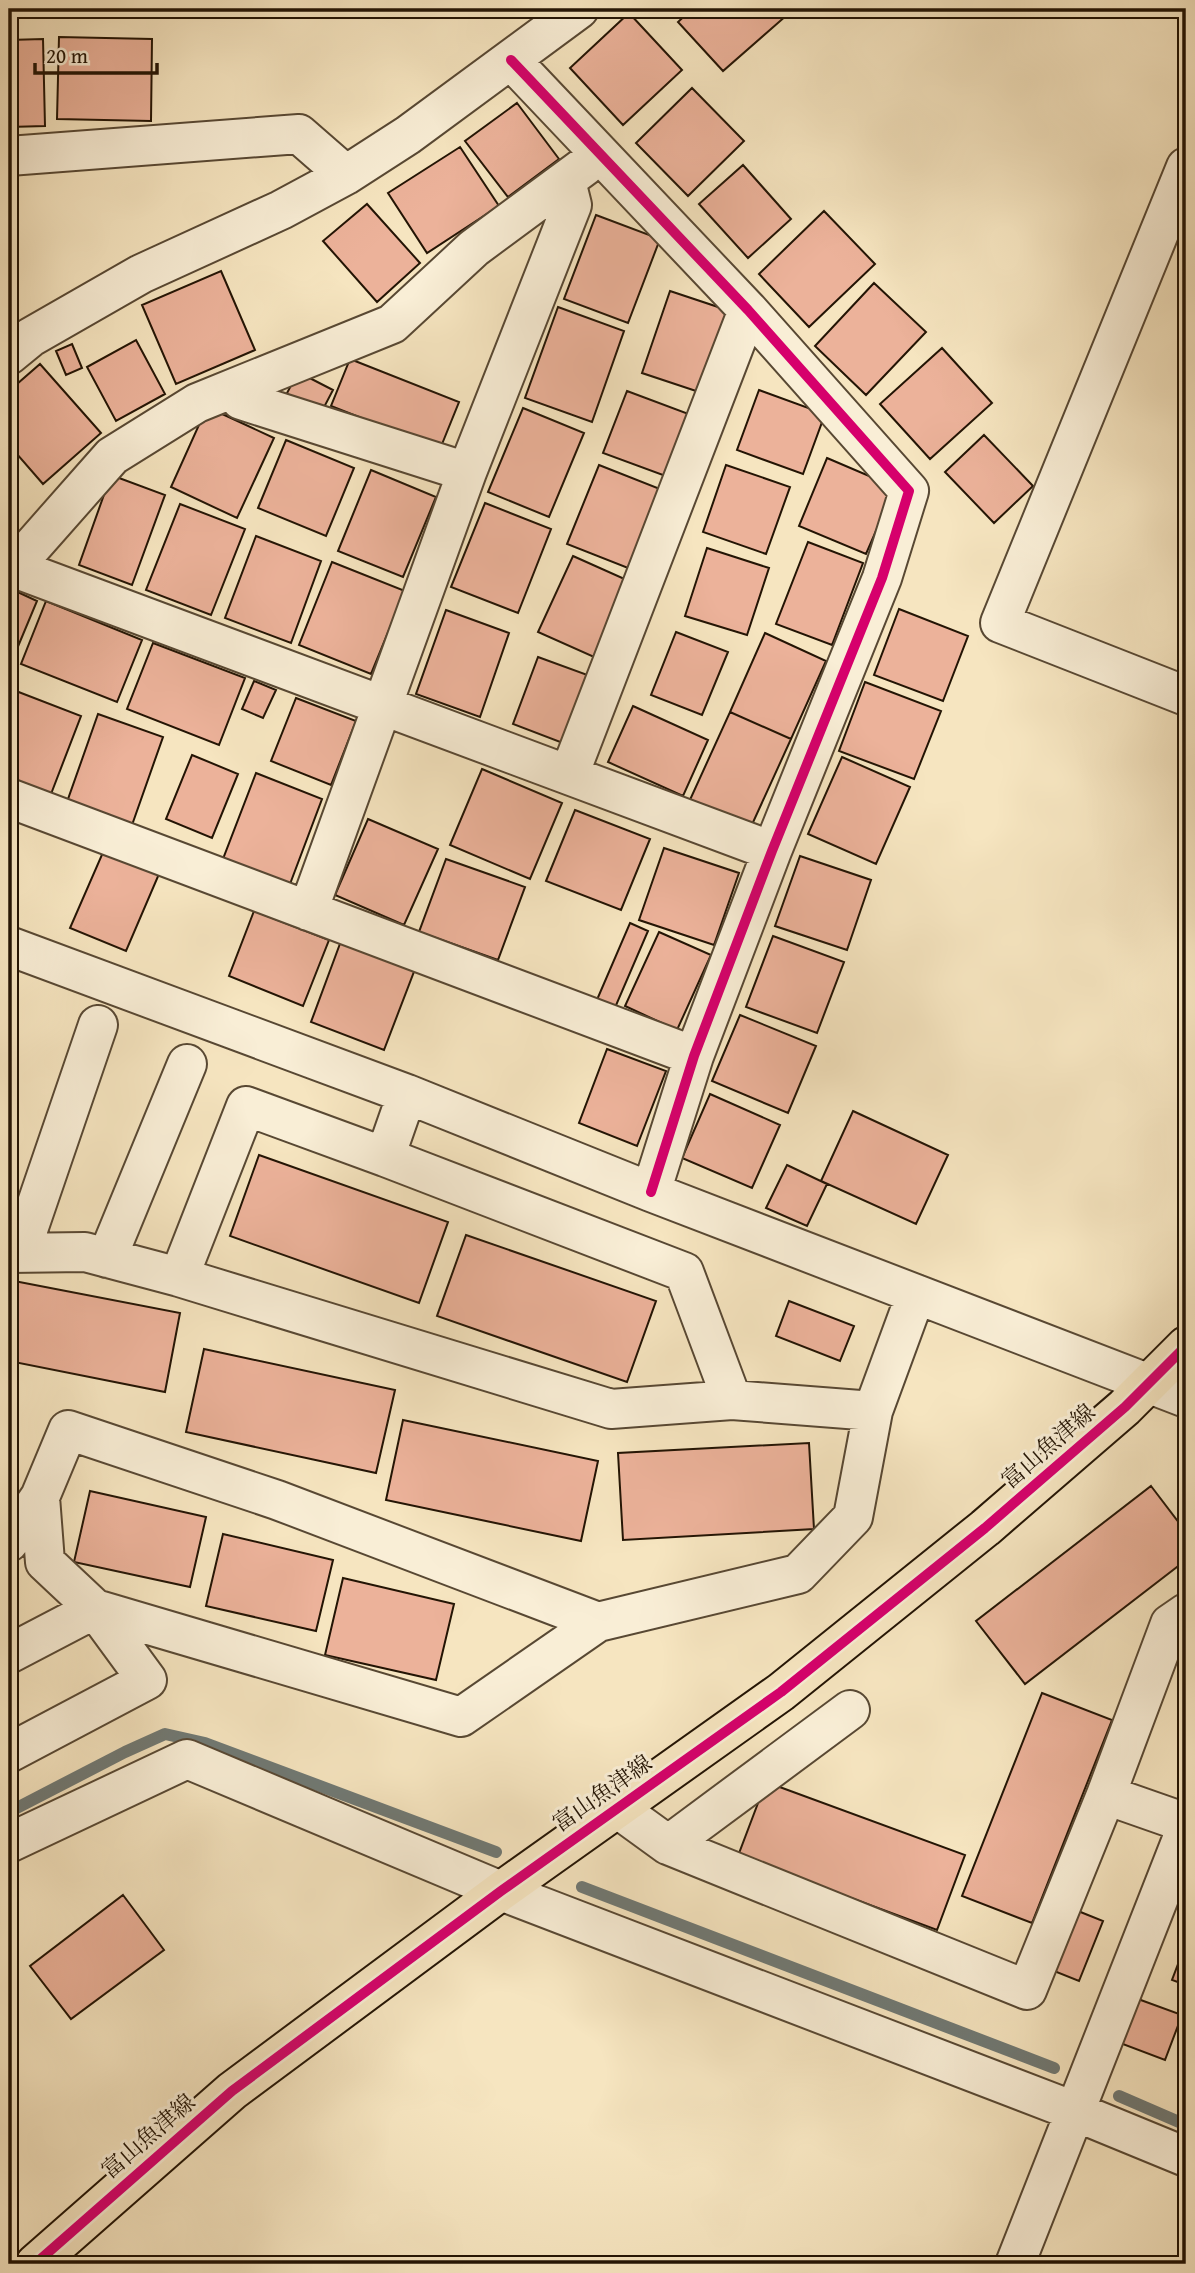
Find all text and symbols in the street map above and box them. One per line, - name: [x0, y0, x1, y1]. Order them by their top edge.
- scale bar: [35, 32, 158, 76]
- text: 20 m: [46, 40, 88, 71]
- street label: 富山魚津線: [993, 1395, 1102, 1496]
- street label: 富山魚津線: [545, 1746, 658, 1839]
- street label: 富山魚津線: [93, 2085, 202, 2186]

